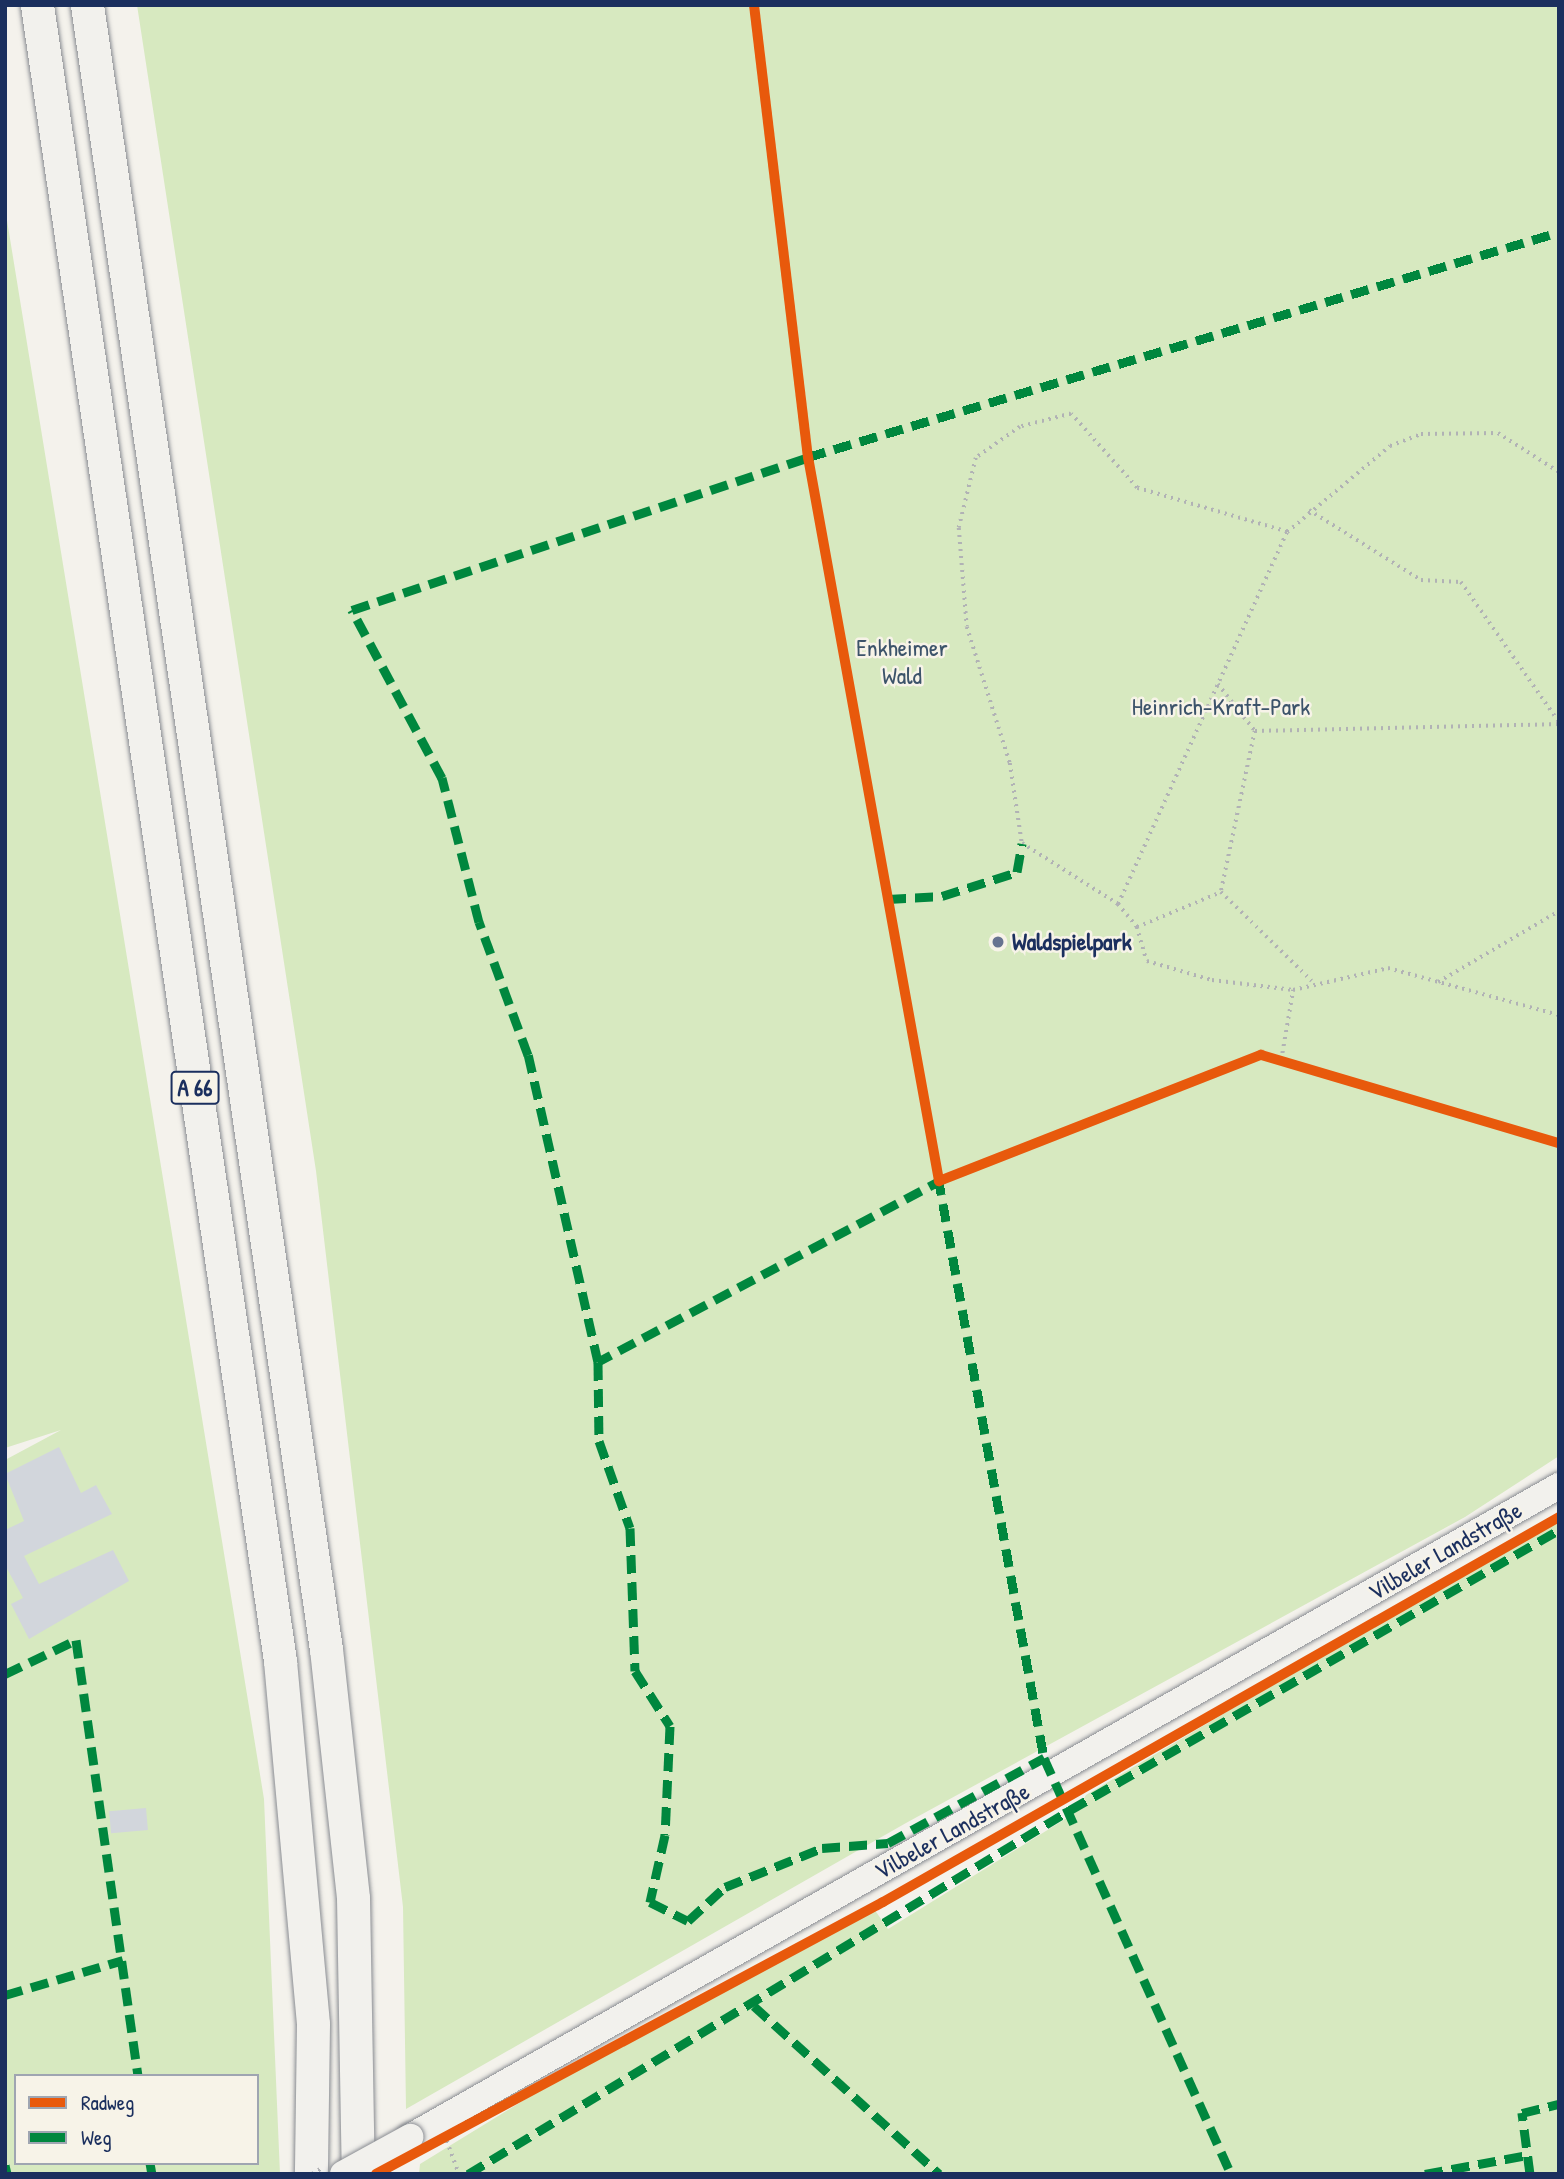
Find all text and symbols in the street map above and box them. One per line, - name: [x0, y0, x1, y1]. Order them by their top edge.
- park label: Enkheimer Wald: [856, 634, 948, 690]
- park label: Heinrich-Kraft-Park: [1132, 693, 1310, 721]
- place label: Waldspielpark: [1012, 928, 1132, 956]
- marker: Waldspielpark: [990, 934, 1006, 950]
- road number: A 66: [170, 1068, 220, 1107]
- street label: Vilbeler Landstraße: [1363, 1495, 1527, 1607]
- street label: Vilbeler Landstraße: [870, 1777, 1034, 1885]
- legend: [14, 2074, 259, 2165]
- text: Radweg: [81, 2088, 134, 2117]
- text: Weg: [81, 2123, 112, 2152]

